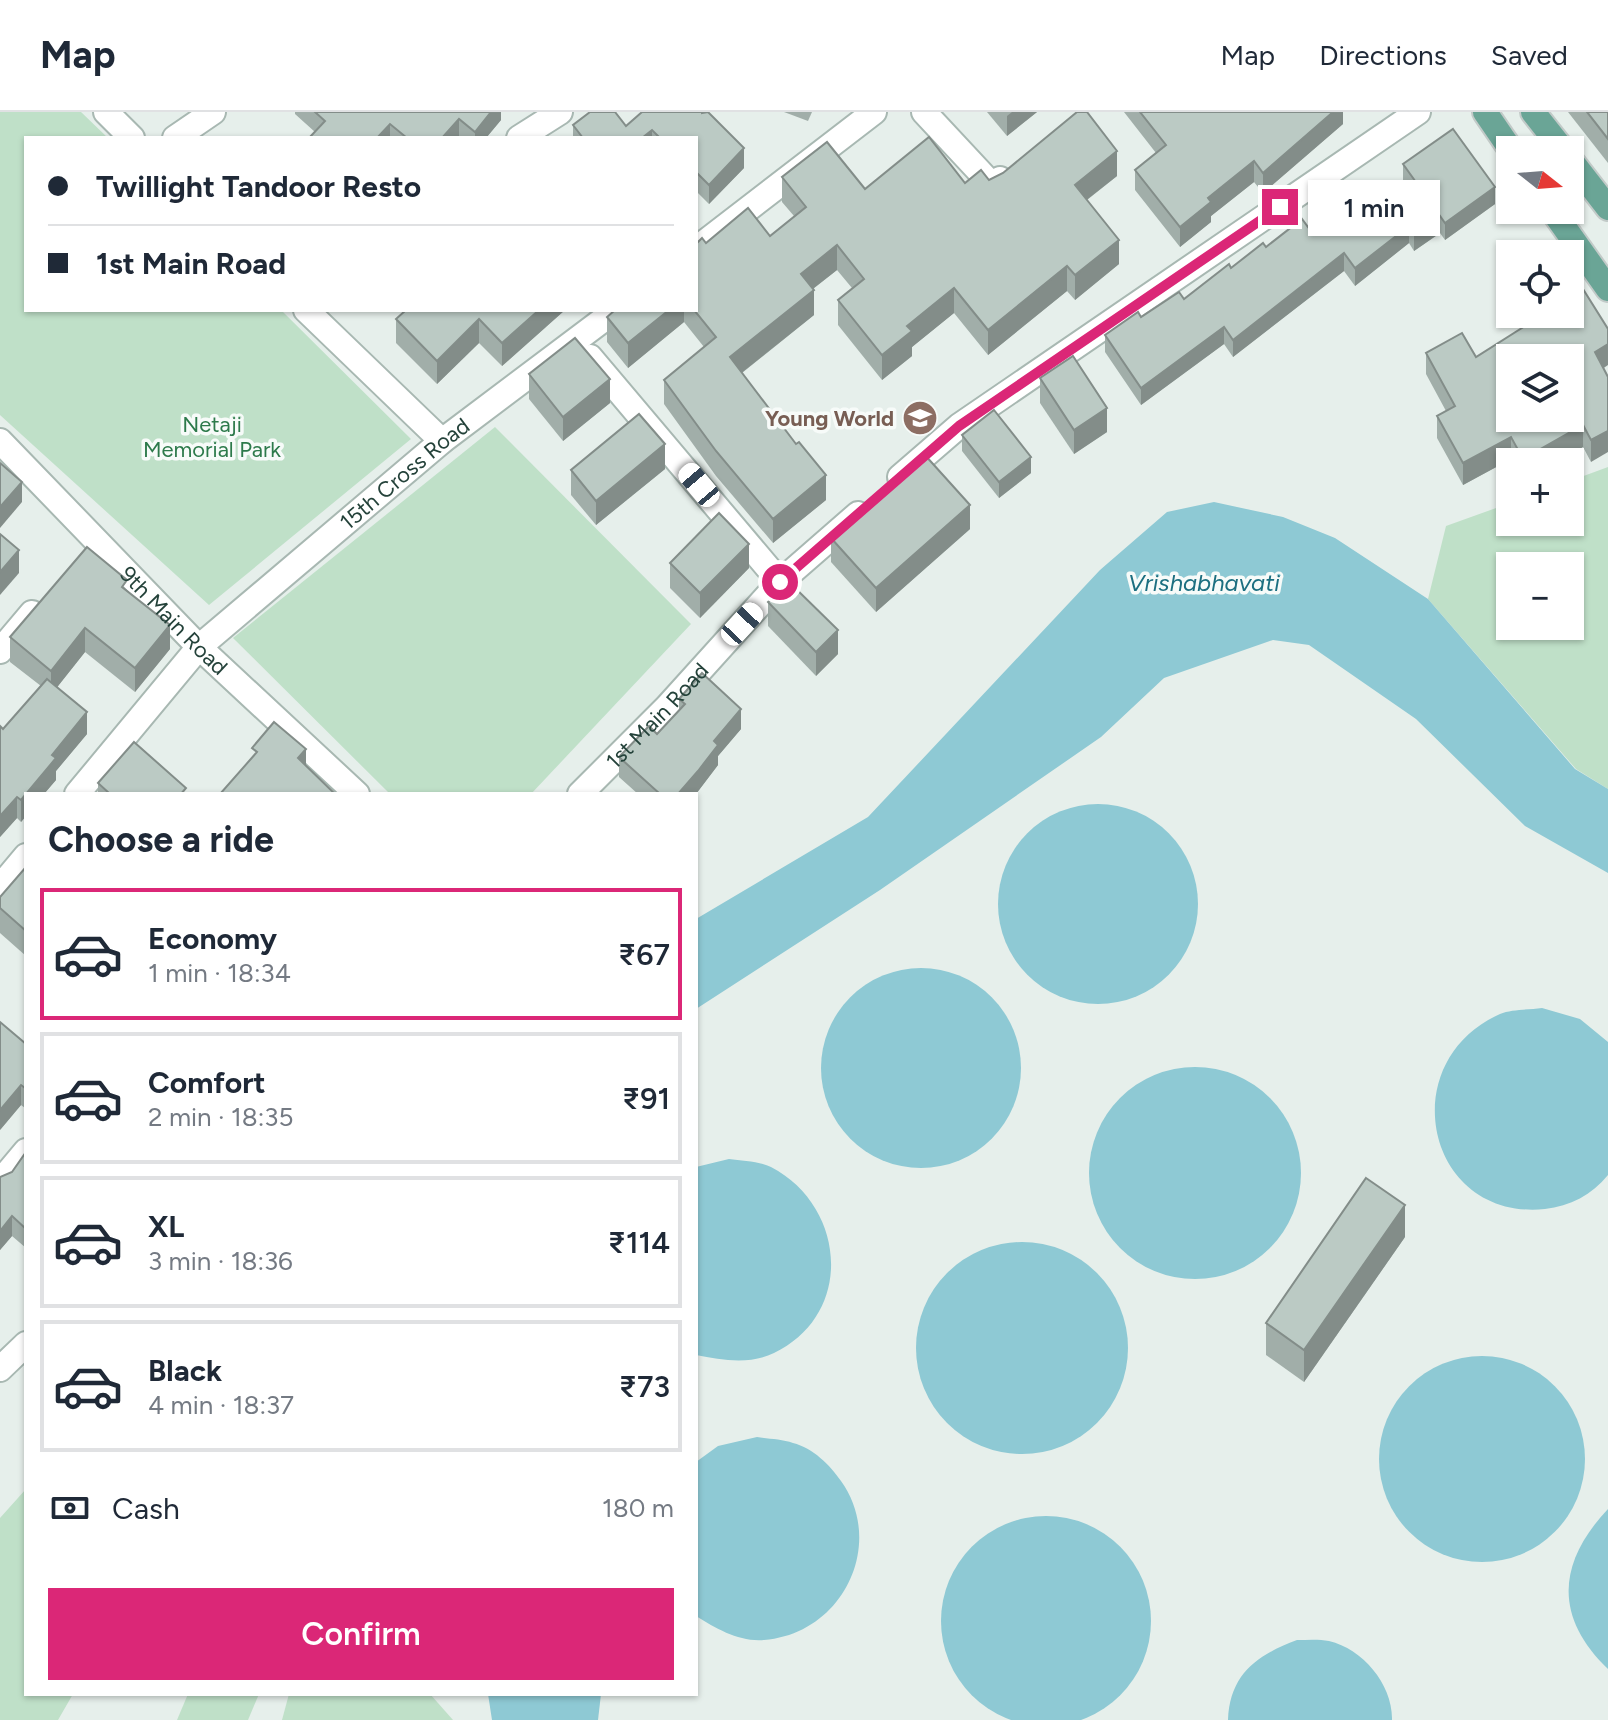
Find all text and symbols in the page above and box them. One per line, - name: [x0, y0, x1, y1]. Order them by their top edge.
- text: Map: [40, 32, 116, 78]
- text: Map: [1221, 38, 1275, 72]
- text: Directions: [1319, 38, 1447, 72]
- text: Saved: [1491, 38, 1568, 72]
- north arrow: [1496, 136, 1584, 224]
- map controls: [1496, 136, 1584, 640]
- text: Twillight Tandoor Resto: [96, 168, 421, 205]
- callout: 1 min: [1308, 179, 1440, 235]
- route end: [1262, 189, 1298, 225]
- text: 1 min: [1344, 192, 1404, 224]
- button: locate: [1496, 240, 1584, 328]
- text: 1st Main Road: [96, 245, 286, 282]
- button: layers: [1496, 344, 1584, 432]
- school or university icon: Young World: [901, 399, 939, 437]
- place label: Young World: [765, 405, 894, 432]
- park label: Netaji Memorial Park: [143, 411, 281, 463]
- street label: 15th Cross Road: [335, 412, 475, 536]
- button: +: [1496, 448, 1584, 536]
- car: [674, 459, 724, 511]
- button: −: [1496, 552, 1584, 640]
- street label: 9th Main Road: [114, 561, 233, 681]
- route start: [762, 564, 798, 600]
- water label: Vrishabhavati: [1128, 568, 1280, 597]
- car: [717, 598, 767, 650]
- street label: 1st Main Road: [600, 657, 714, 774]
- text: Choose a ride: [48, 818, 274, 861]
- icon: car: [52, 918, 124, 990]
- text: Economy: [148, 920, 277, 957]
- text: ₹67: [618, 936, 670, 973]
- text: 1 min · 18:34: [148, 957, 291, 989]
- icon: car: [52, 1062, 124, 1134]
- text: Comfort: [148, 1064, 266, 1101]
- text: ₹91: [622, 1080, 670, 1117]
- text: 2 min · 18:35: [148, 1101, 293, 1133]
- icon: car: [52, 1206, 124, 1278]
- text: XL: [148, 1208, 184, 1245]
- text: ₹114: [608, 1224, 670, 1261]
- text: 3 min · 18:36: [148, 1245, 293, 1277]
- icon: car: [52, 1350, 124, 1422]
- text: Black: [148, 1352, 222, 1389]
- text: ₹73: [619, 1368, 670, 1405]
- text: 4 min · 18:37: [148, 1389, 294, 1421]
- icon: cash: [48, 1486, 92, 1530]
- text: Cash: [112, 1490, 180, 1527]
- text: 180 m: [602, 1492, 674, 1524]
- button: Confirm: [48, 1588, 674, 1680]

